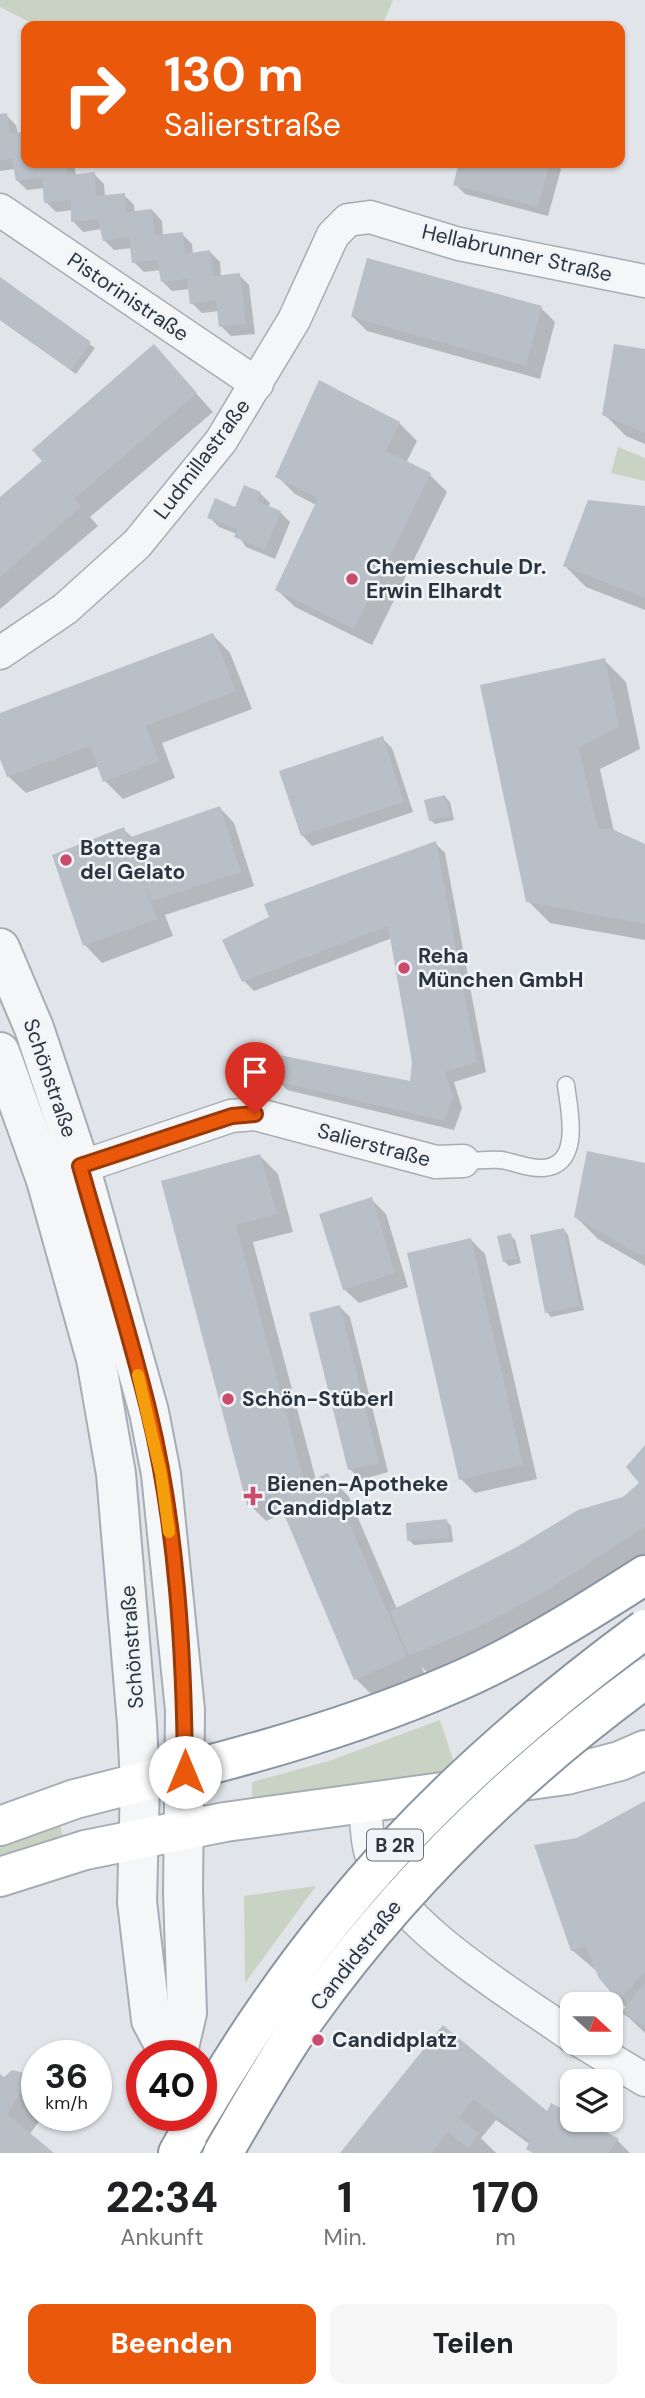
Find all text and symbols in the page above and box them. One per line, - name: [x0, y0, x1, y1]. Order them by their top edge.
- text: 130 m: [164, 42, 304, 106]
- icon: right: [49, 49, 140, 140]
- text: Salierstraße: [164, 104, 341, 146]
- street label: Hellabrunner Straße: [419, 217, 615, 289]
- street label: Pistorinistraße: [62, 246, 194, 348]
- street label: Ludmillastraße: [148, 393, 256, 525]
- place label: Chemieschule Dr. Erwin Elhardt: [366, 553, 546, 605]
- marker: Chemieschule Dr. Erwin Elhardt: [344, 571, 360, 587]
- place label: Bottega del Gelato: [80, 834, 185, 886]
- marker: Bottega del Gelato: [58, 852, 74, 868]
- place label: Reha München GmbH: [418, 942, 584, 994]
- marker: Reha München GmbH: [396, 960, 412, 976]
- street label: Schönstraße: [17, 1015, 83, 1141]
- pin: [225, 1042, 285, 1114]
- icon: arrive: [236, 1053, 274, 1091]
- street label: Salierstraße: [314, 1116, 434, 1174]
- place label: Schön-Stüberl: [242, 1385, 394, 1413]
- marker: Schön-Stüberl: [220, 1391, 236, 1407]
- place label: Bienen-Apotheke Candidplatz: [267, 1470, 448, 1522]
- marker: Bienen-Apotheke Candidplatz: [245, 1488, 261, 1504]
- street label: Schönstraße: [114, 1584, 150, 1710]
- position arrow: [148, 1735, 222, 1809]
- road number: B 2R: [367, 1829, 423, 1860]
- street label: Candidstraße: [304, 1894, 408, 2016]
- north arrow: [560, 1992, 623, 2054]
- map controls: [560, 1992, 623, 2132]
- place label: Candidplatz: [332, 2026, 457, 2054]
- marker: Candidplatz: [310, 2032, 326, 2048]
- speed limit sign: 40: [126, 2040, 217, 2131]
- text: 36: [45, 2053, 88, 2099]
- button: layers: [560, 2069, 623, 2132]
- text: km/h: [45, 2091, 88, 2115]
- text: 22:34: [106, 2170, 218, 2225]
- text: 1: [337, 2170, 353, 2225]
- text: 170: [472, 2170, 539, 2225]
- text: Ankunft: [120, 2222, 203, 2252]
- text: Min.: [324, 2222, 366, 2252]
- text: m: [495, 2222, 516, 2252]
- button: Beenden: [28, 2304, 316, 2384]
- button: Teilen: [330, 2304, 617, 2384]

